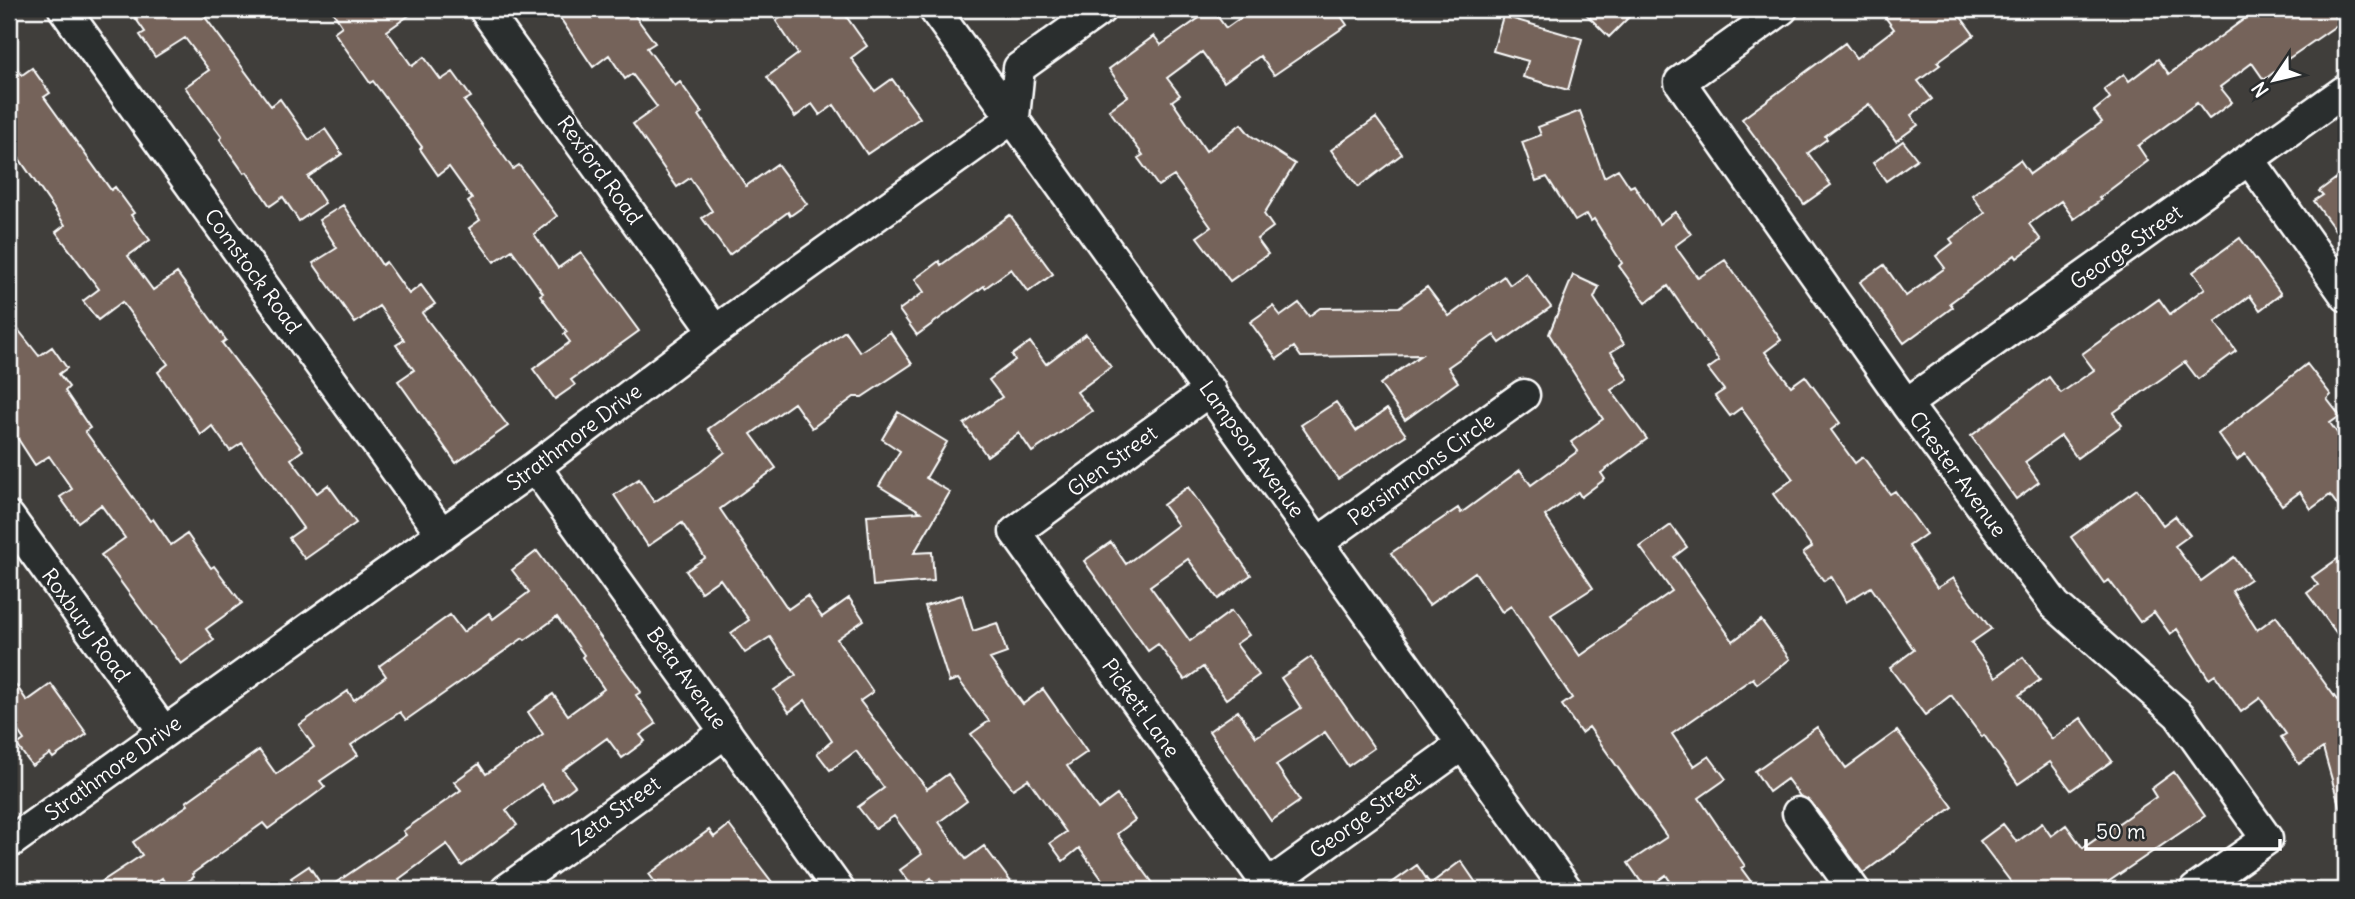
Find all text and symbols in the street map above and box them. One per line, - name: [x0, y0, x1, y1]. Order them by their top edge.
- north arrow: [2240, 46, 2310, 116]
- text: N: [2246, 77, 2274, 102]
- street label: Rexford Road: [551, 110, 649, 230]
- street label: George Street: [2065, 198, 2187, 296]
- street label: Comstock Road: [199, 203, 307, 339]
- street label: Lampson Avenue: [1193, 375, 1311, 523]
- street label: Strathmore Drive: [501, 377, 647, 497]
- street label: Chester Avenue: [1903, 406, 2013, 542]
- street label: Persimmons Circle: [1342, 407, 1500, 531]
- street label: Glen Street: [1062, 419, 1162, 503]
- street label: Roxbury Road: [36, 563, 136, 687]
- street label: Beta Avenue: [641, 622, 733, 734]
- street label: Pickett Lane: [1096, 653, 1186, 763]
- street label: Strathmore Drive: [40, 709, 186, 827]
- street label: George Street: [1304, 766, 1426, 864]
- street label: Zeta Street: [567, 770, 665, 852]
- scale bar: [2086, 808, 2280, 852]
- text: 50 m: [2096, 818, 2145, 845]

